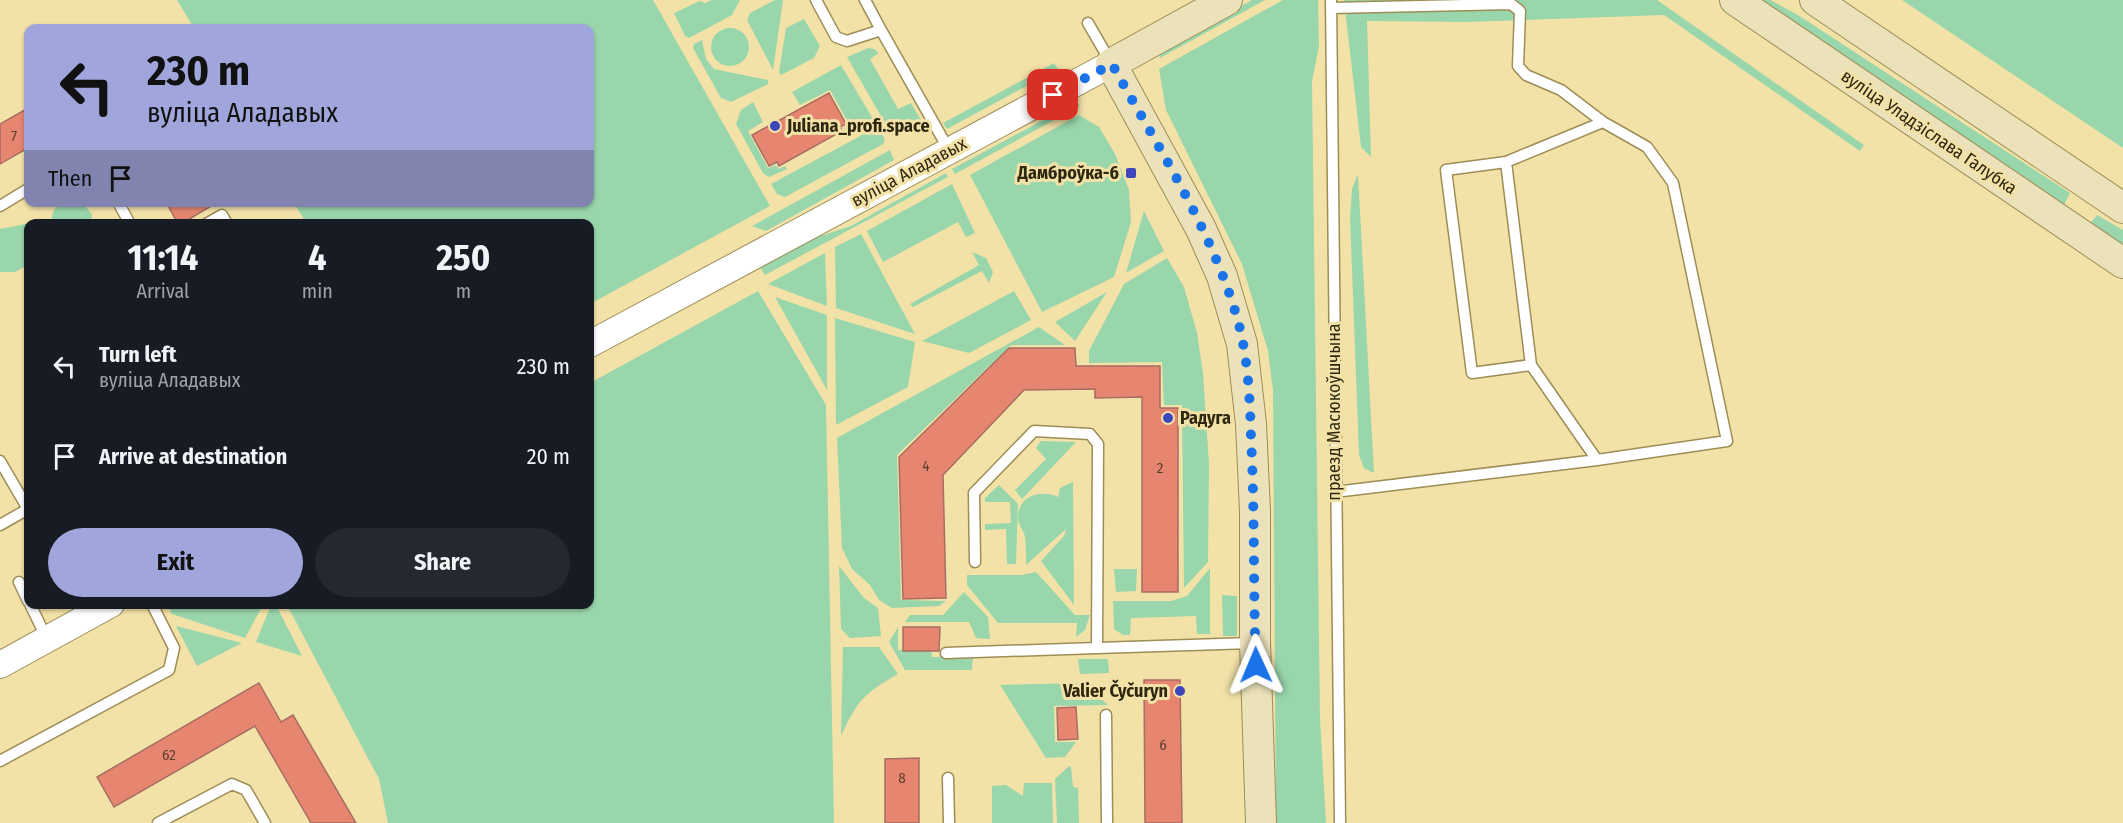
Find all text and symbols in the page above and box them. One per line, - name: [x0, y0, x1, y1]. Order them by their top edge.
- text: 230 m: [147, 46, 250, 96]
- icon: left: [48, 48, 126, 126]
- street label: вуліца Уладзіслава Галубка: [1837, 65, 2021, 199]
- pin: [1027, 69, 1078, 120]
- icon: arrive: [1036, 78, 1069, 111]
- text: вуліца Аладавых: [147, 97, 338, 129]
- place label: Juliana_profi.space: [786, 115, 930, 137]
- marker: Juliana_profi.space: [768, 119, 782, 133]
- house number: 7: [11, 127, 17, 145]
- street label: вуліца Аладавых: [848, 132, 970, 212]
- icon: arrive: [104, 162, 137, 195]
- place label: Дамброўка-6: [1017, 162, 1119, 184]
- text: Then: [48, 165, 92, 192]
- marker: Дамброўка-6: [1124, 166, 1138, 180]
- text: 11:14: [128, 236, 198, 280]
- text: 4: [308, 236, 327, 280]
- text: 250: [436, 236, 490, 280]
- text: Arrival: [136, 279, 189, 303]
- text: min: [302, 279, 333, 303]
- text: m: [456, 279, 471, 303]
- street label: праезд Масюкоўшчына: [1323, 323, 1345, 501]
- text: Turn left: [99, 341, 177, 368]
- icon: left: [48, 350, 81, 383]
- text: 230 m: [517, 353, 570, 380]
- text: вуліца Аладавых: [99, 368, 240, 392]
- place label: Радуга: [1180, 407, 1231, 429]
- marker: Радуга: [1161, 411, 1175, 425]
- icon: arrive: [48, 440, 81, 473]
- text: Arrive at destination: [99, 443, 287, 470]
- text: 20 m: [527, 443, 570, 470]
- house number: 4: [922, 457, 930, 475]
- house number: 2: [1157, 459, 1164, 477]
- button: Exit: [48, 528, 303, 597]
- button: Share: [315, 528, 570, 597]
- position arrow: [1224, 633, 1288, 697]
- place label: Valier Čyčuryn: [1062, 679, 1168, 702]
- marker: Valier Čyčuryn: [1173, 684, 1187, 698]
- house number: 6: [1159, 736, 1167, 754]
- house number: 62: [162, 746, 176, 764]
- house number: 8: [898, 769, 906, 787]

